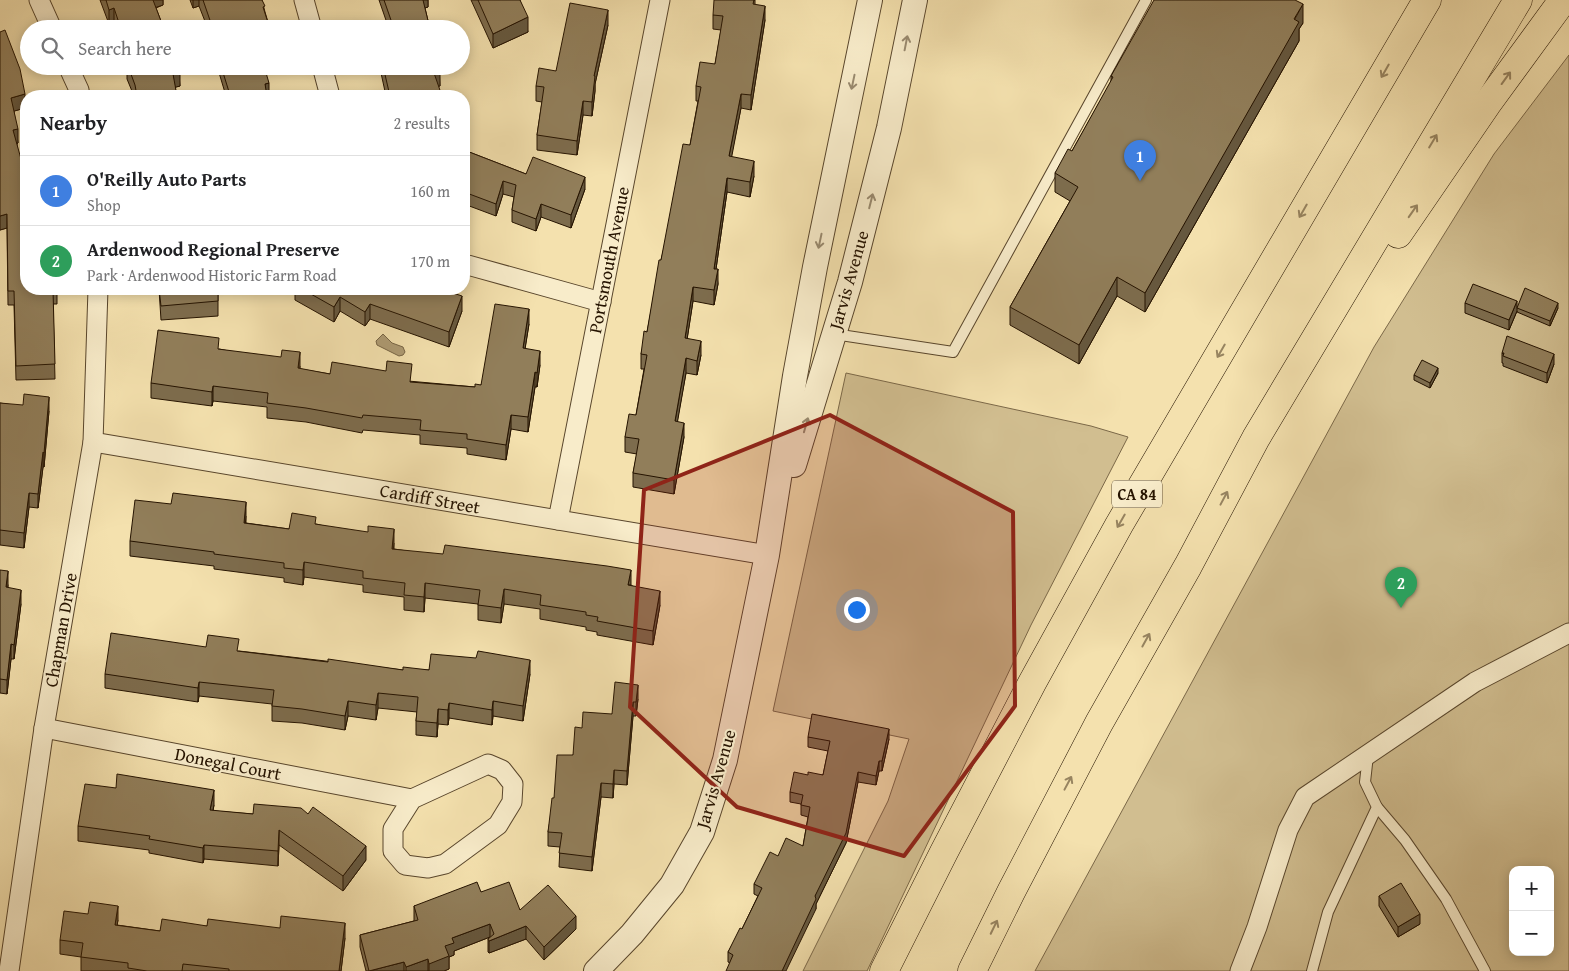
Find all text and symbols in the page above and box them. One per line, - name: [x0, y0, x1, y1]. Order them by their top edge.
- search box: [20, 20, 470, 75]
- icon: search: [38, 34, 66, 62]
- text: Search here: [78, 34, 172, 62]
- one-way arrow: [902, 35, 912, 51]
- one-way arrow: [1380, 63, 1390, 77]
- one-way arrow: [1501, 71, 1511, 85]
- one-way arrow: [848, 74, 858, 90]
- text: Nearby: [40, 107, 107, 138]
- text: 2 results: [393, 111, 450, 135]
- one-way arrow: [1429, 135, 1439, 149]
- pin: 1: [1124, 140, 1156, 181]
- text: O'Reilly Auto Parts: [87, 165, 246, 193]
- text: 1: [52, 179, 60, 203]
- text: 160 m: [410, 179, 450, 203]
- street label: Portsmouth Avenue: [581, 184, 636, 336]
- text: Shop: [87, 193, 121, 217]
- one-way arrow: [867, 194, 876, 210]
- one-way arrow: [1298, 203, 1308, 217]
- one-way arrow: [1408, 205, 1418, 219]
- street label: Jarvis Avenue: [821, 227, 876, 335]
- one-way arrow: [815, 233, 825, 249]
- text: Ardenwood Regional Preserve: [87, 235, 340, 263]
- text: 2: [52, 249, 60, 273]
- text: 170 m: [410, 249, 450, 273]
- text: Park · Ardenwood Historic Farm Road: [87, 263, 337, 287]
- one-way arrow: [1216, 343, 1225, 358]
- one-way arrow: [801, 417, 811, 433]
- street label: Cardiff Street: [378, 476, 483, 521]
- road number: CA 84: [1112, 480, 1162, 508]
- one-way arrow: [1219, 490, 1229, 505]
- one-way arrow: [1116, 514, 1126, 528]
- pin: 2: [1385, 567, 1417, 608]
- street label: Chapman Drive: [37, 571, 84, 689]
- your location: [844, 597, 870, 623]
- one-way arrow: [1142, 633, 1151, 648]
- street label: Jarvis Avenue: [688, 726, 743, 834]
- street label: Donegal Court: [173, 740, 284, 787]
- one-way arrow: [1063, 775, 1073, 790]
- map controls: [1509, 866, 1554, 956]
- button: +: [1509, 866, 1554, 911]
- button: −: [1509, 911, 1554, 956]
- one-way arrow: [989, 920, 999, 935]

